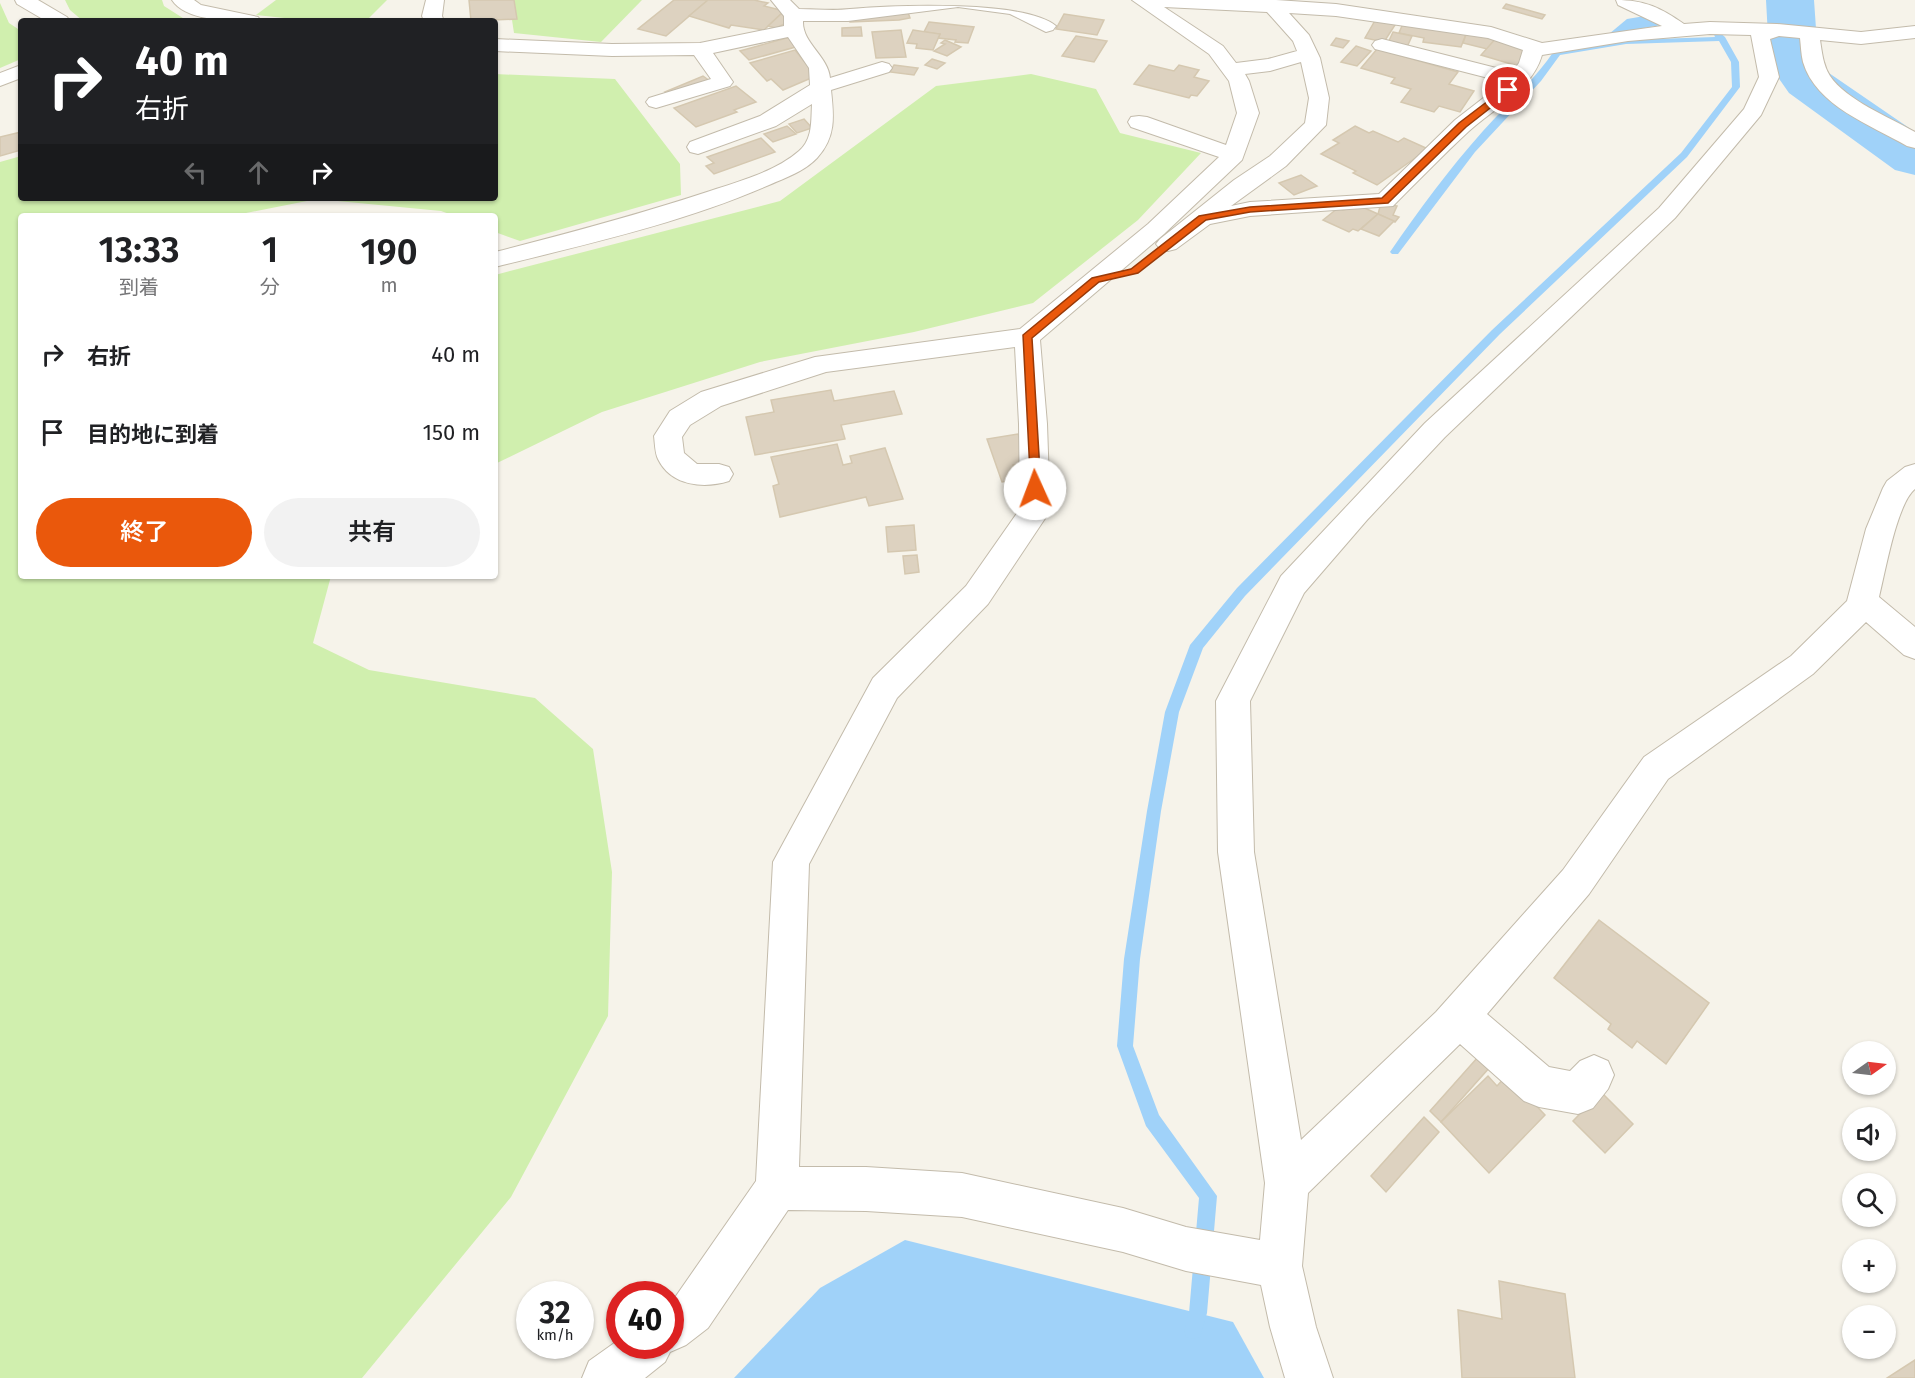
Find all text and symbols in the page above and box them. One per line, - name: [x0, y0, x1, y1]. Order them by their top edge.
- text: 40 m: [135, 36, 229, 86]
- icon: right: [36, 42, 114, 120]
- pin: [1482, 64, 1533, 115]
- icon: arrive: [1491, 73, 1524, 106]
- text: 右折: [135, 93, 189, 125]
- icon: left: [179, 156, 212, 189]
- icon: ahead: [242, 156, 275, 189]
- icon: right: [305, 156, 338, 189]
- text: 13:33: [98, 228, 180, 272]
- text: 1: [262, 228, 278, 272]
- text: 190: [360, 230, 418, 274]
- text: m: [380, 273, 398, 297]
- text: 到着: [119, 275, 159, 299]
- text: 分: [260, 275, 280, 299]
- icon: right: [36, 338, 69, 371]
- text: 40 m: [431, 341, 480, 368]
- text: 右折: [87, 343, 131, 370]
- icon: arrive: [36, 416, 69, 449]
- text: 150 m: [422, 419, 480, 446]
- text: 目的地に到着: [87, 421, 219, 448]
- position arrow: [1003, 457, 1067, 521]
- button: 終了: [36, 498, 252, 567]
- button: 共有: [264, 498, 480, 567]
- north arrow: [1842, 1041, 1896, 1095]
- map controls: [1842, 1041, 1896, 1359]
- button: sound: [1842, 1107, 1896, 1161]
- button: search: [1842, 1173, 1896, 1227]
- button: +: [1842, 1239, 1896, 1293]
- speed limit sign: 40: [606, 1281, 684, 1359]
- text: 32: [540, 1295, 570, 1331]
- button: −: [1842, 1305, 1896, 1359]
- text: km/h: [536, 1326, 574, 1344]

